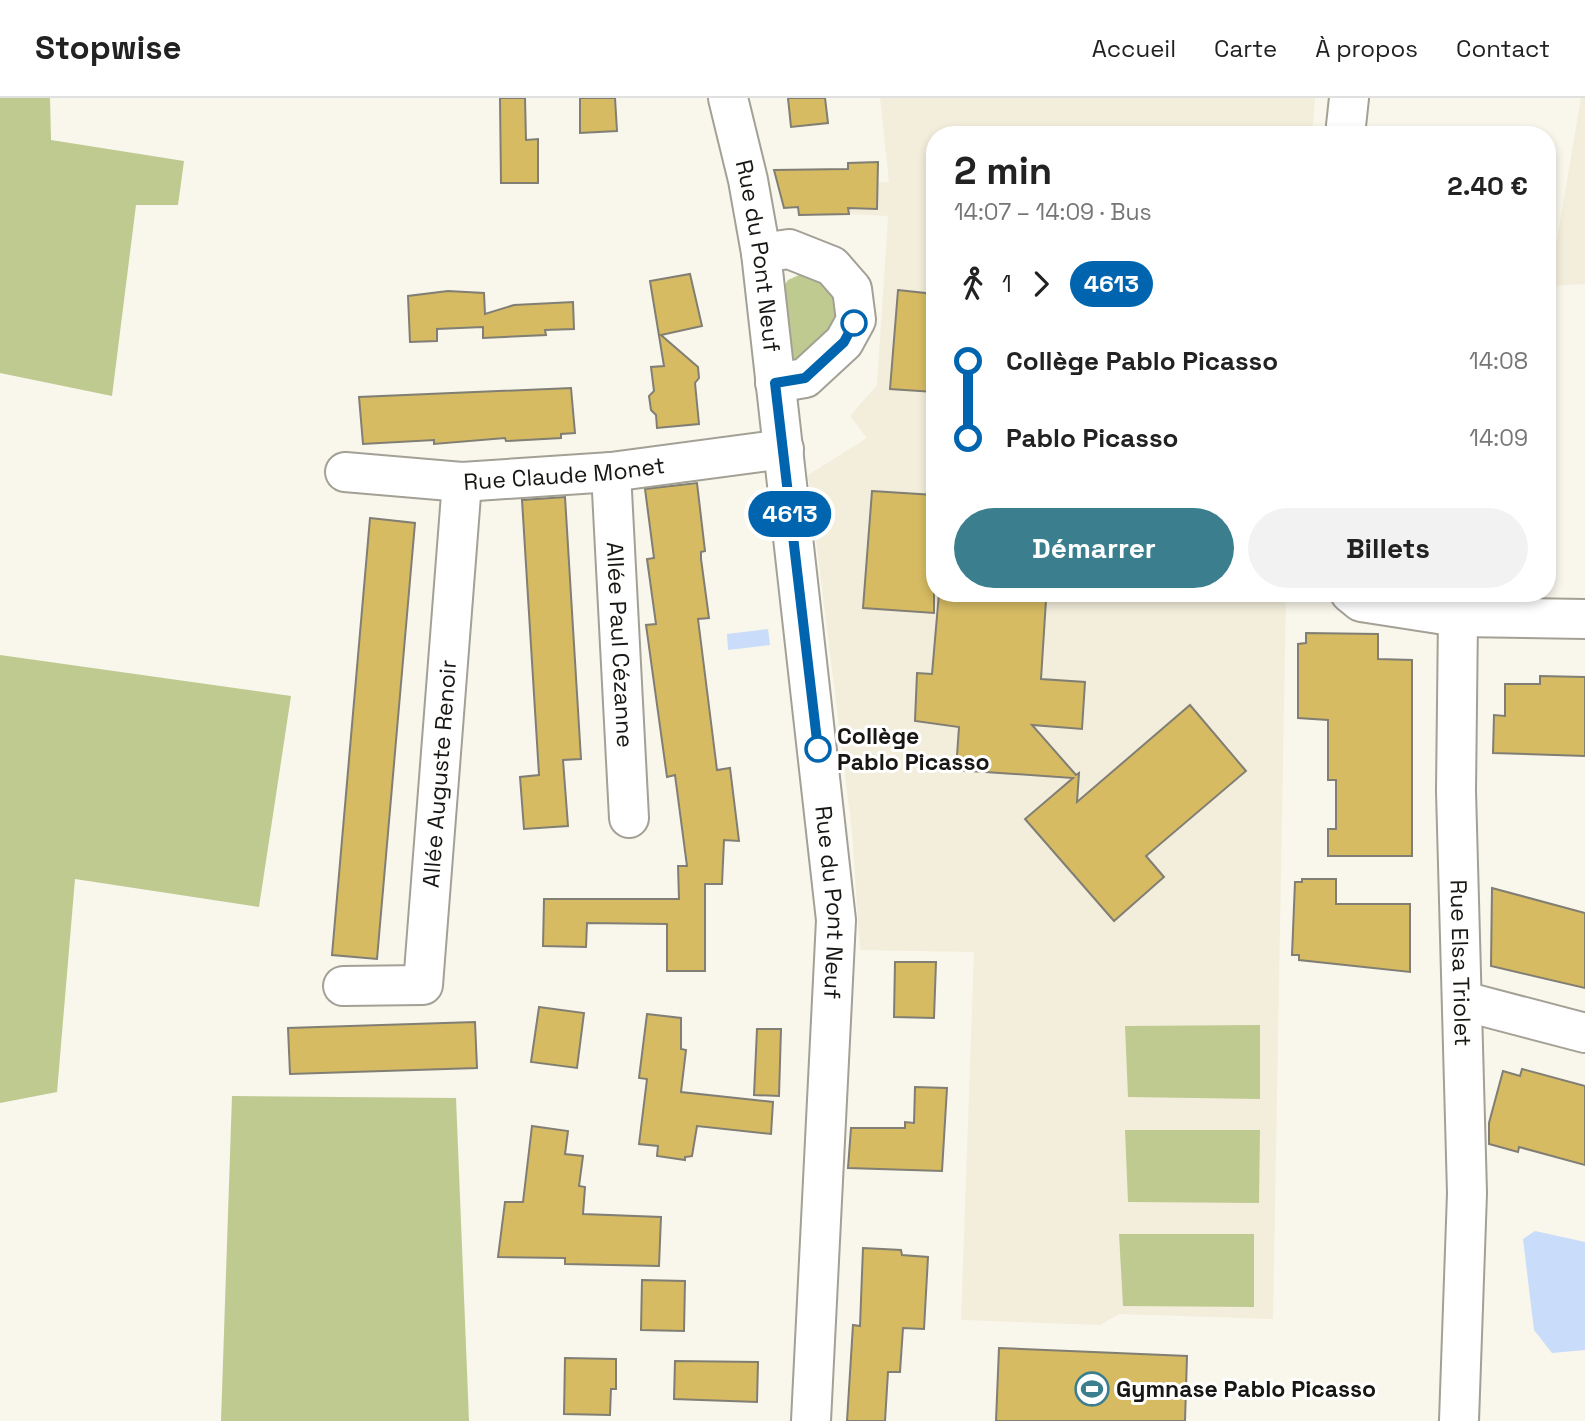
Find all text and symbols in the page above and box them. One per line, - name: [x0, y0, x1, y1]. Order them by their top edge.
- text: Stopwise: [35, 27, 182, 69]
- text: Accueil: [1092, 33, 1176, 64]
- text: Carte: [1214, 33, 1277, 64]
- text: À propos: [1315, 33, 1418, 64]
- text: Contact: [1456, 33, 1550, 64]
- text: 2 min: [954, 147, 1052, 195]
- street label: Rue du Pont Neuf: [729, 157, 787, 354]
- text: 2.40 €: [1447, 169, 1528, 203]
- text: 14:07 – 14:09 · Bus: [954, 197, 1152, 227]
- icon: walk: [954, 265, 992, 303]
- icon: forward: [1022, 265, 1060, 303]
- text: 4613: [1084, 268, 1139, 299]
- text: 1: [1002, 269, 1012, 299]
- unlabelled marker: [841, 310, 867, 336]
- text: Collège Pablo Picasso: [1006, 344, 1278, 378]
- text: 14:08: [1469, 346, 1528, 376]
- text: Pablo Picasso: [1006, 421, 1178, 455]
- text: 14:09: [1469, 423, 1528, 453]
- street label: Rue Claude Monet: [463, 450, 667, 497]
- line badge: 4613: [741, 491, 839, 537]
- text: 4613: [762, 498, 818, 529]
- button: Démarrer: [954, 508, 1234, 588]
- button: Billets: [1248, 508, 1528, 588]
- street label: Allée Paul Cézanne: [600, 541, 640, 748]
- street label: Allée Auguste Renoir: [416, 659, 463, 889]
- place label: Collège Pablo Picasso: [837, 721, 990, 777]
- marker: Collège Pablo Picasso: [805, 736, 831, 762]
- street label: Rue du Pont Neuf: [808, 804, 851, 1000]
- street label: Rue Elsa Triolet: [1443, 879, 1478, 1047]
- sports icon: Gymnase Pablo Picasso: [1073, 1370, 1111, 1408]
- place label: Gymnase Pablo Picasso: [1116, 1374, 1376, 1404]

